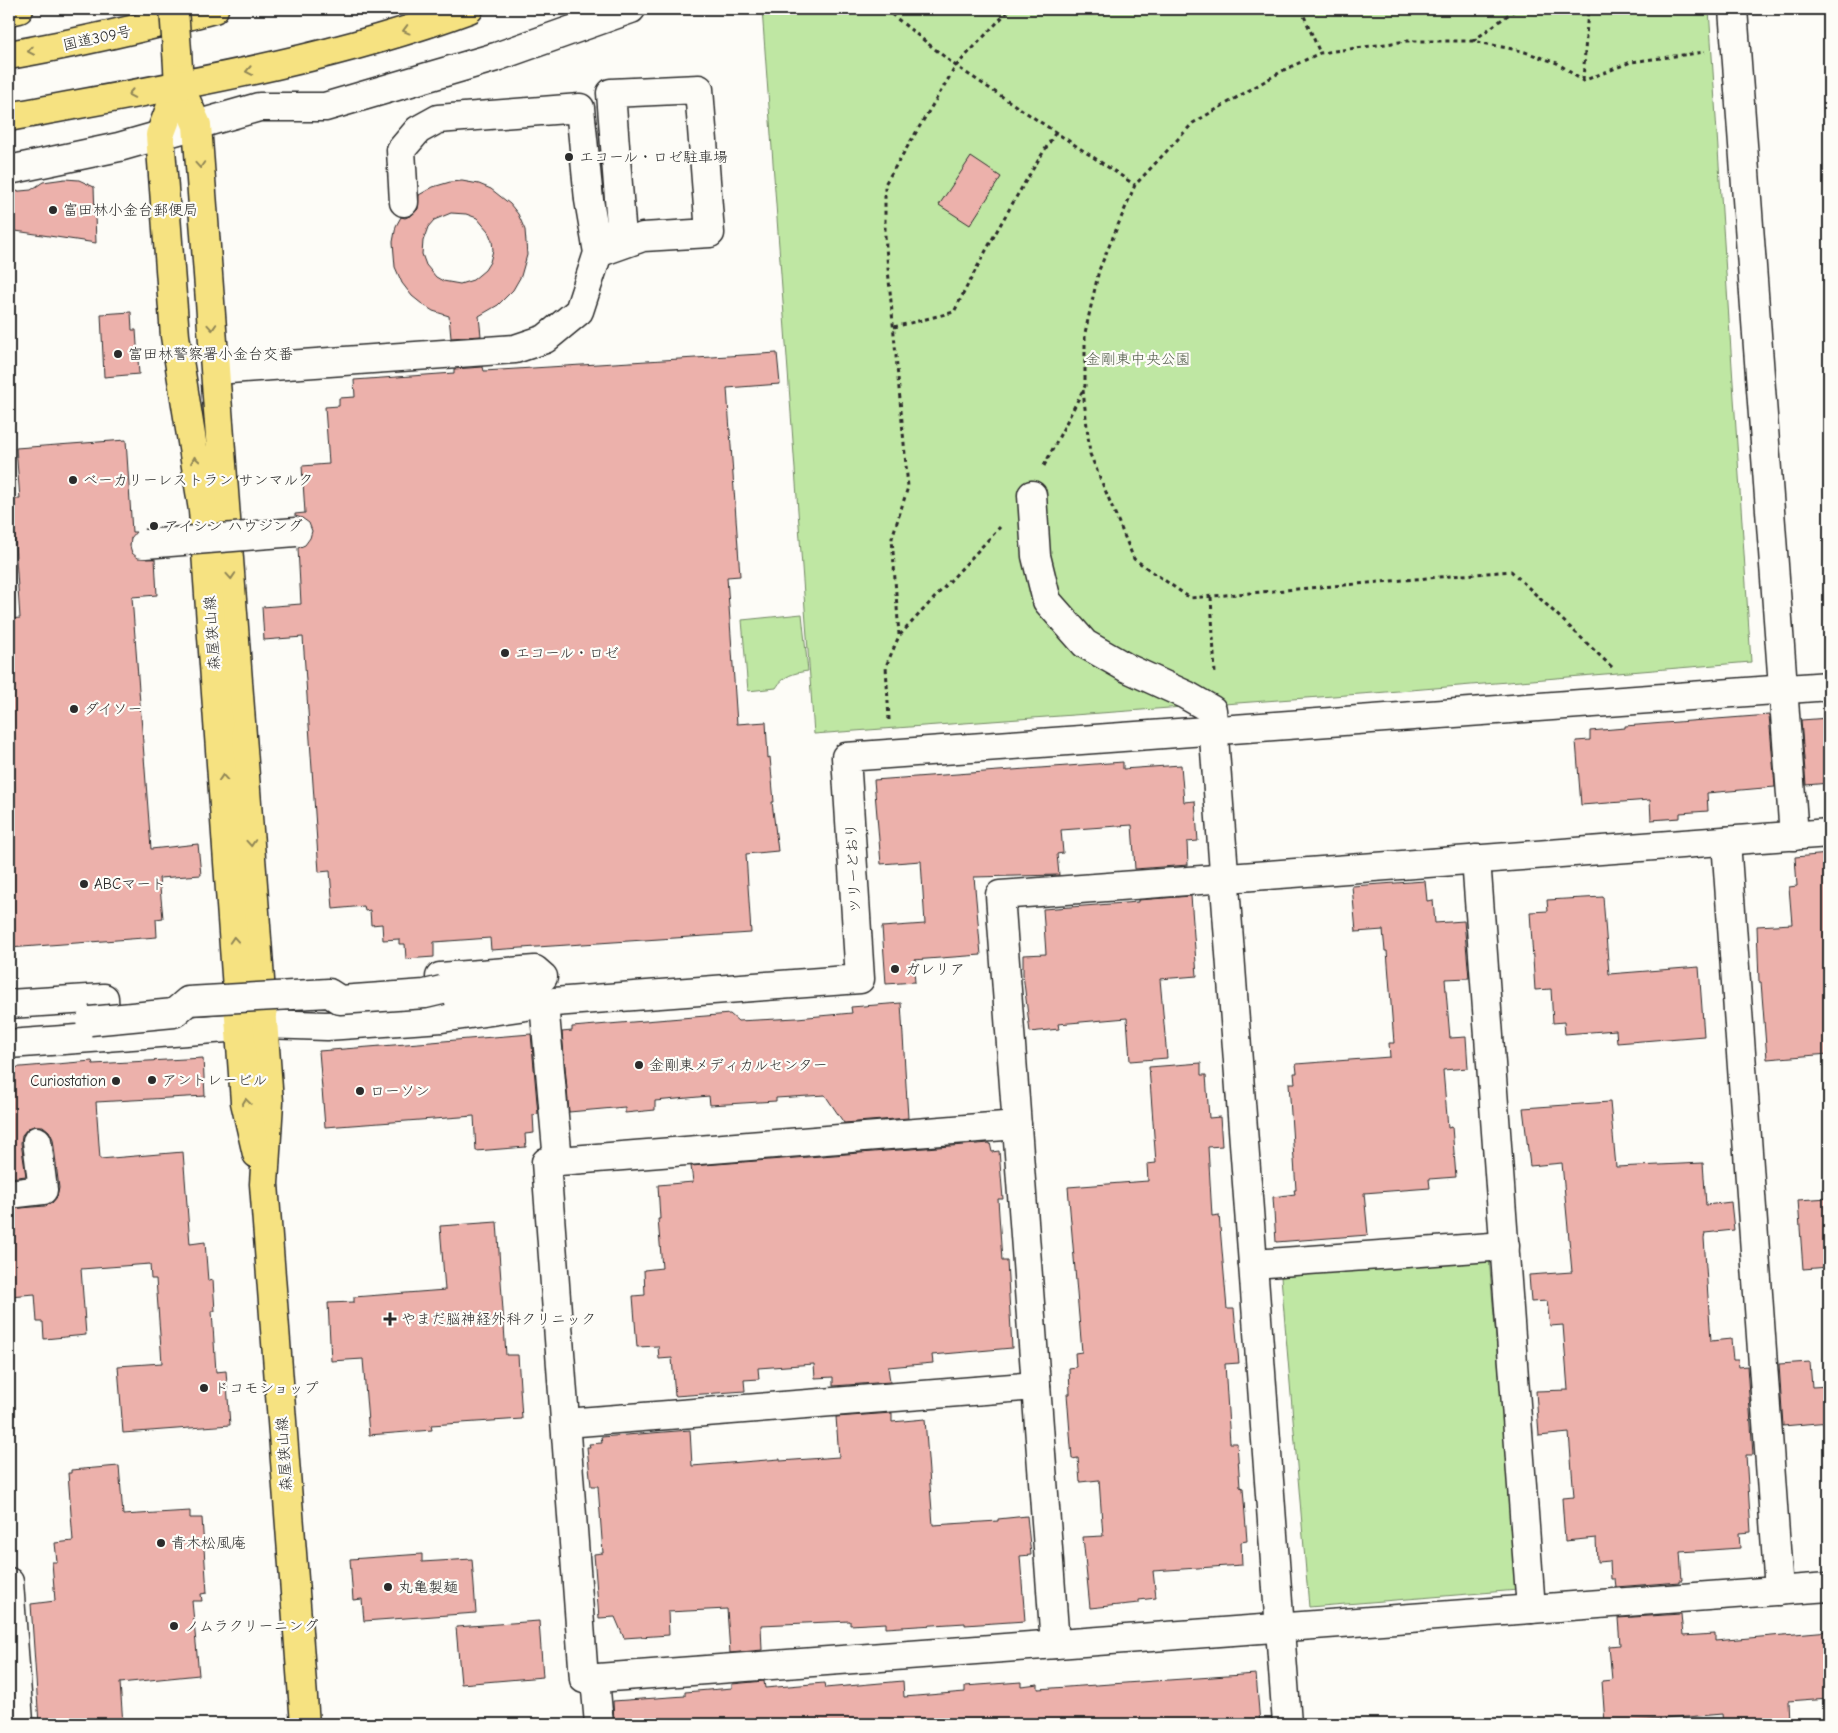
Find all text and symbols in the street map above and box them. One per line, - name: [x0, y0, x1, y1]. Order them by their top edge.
- street label: 国道309号: [61, 22, 133, 54]
- one-way arrow: [402, 24, 411, 35]
- one-way arrow: [26, 46, 35, 56]
- one-way arrow: [244, 65, 253, 76]
- one-way arrow: [127, 88, 136, 99]
- place label: エコール・ロゼ駐車場: [579, 148, 728, 166]
- marker: エコール・ロゼ駐車場: [563, 151, 575, 163]
- one-way arrow: [195, 161, 206, 169]
- place label: 富田林小金台郵便局: [63, 201, 198, 219]
- marker: 富田林小金台郵便局: [47, 204, 59, 216]
- one-way arrow: [207, 323, 218, 331]
- place label: 富田林警察署小金台交番: [128, 345, 293, 363]
- marker: 富田林警察署小金台交番: [112, 348, 124, 360]
- park label: 金剛東中央公園: [1085, 350, 1191, 368]
- one-way arrow: [191, 455, 201, 464]
- place label: ベーカリーレストラン サンマルク: [83, 471, 313, 489]
- marker: ベーカリーレストラン サンマルク: [67, 474, 79, 486]
- place label: アイシン ハウジング: [164, 517, 303, 535]
- marker: アイシン ハウジング: [148, 520, 160, 532]
- one-way arrow: [225, 572, 236, 580]
- street label: 森屋狭山線: [200, 595, 224, 671]
- place label: エコール・ロゼ: [515, 644, 619, 662]
- marker: エコール・ロゼ: [499, 647, 511, 659]
- place label: ダイソー: [84, 700, 143, 718]
- marker: ダイソー: [68, 703, 80, 715]
- one-way arrow: [217, 774, 228, 782]
- street label: ツリーどおり: [842, 822, 864, 914]
- one-way arrow: [245, 839, 256, 847]
- place label: ABCマート: [94, 875, 166, 893]
- marker: ABCマート: [78, 878, 90, 890]
- one-way arrow: [229, 936, 240, 944]
- place label: ガレリア: [905, 960, 965, 978]
- marker: ガレリア: [889, 963, 901, 975]
- place label: 金剛東メディカルセンター: [649, 1056, 828, 1074]
- marker: 金剛東メディカルセンター: [633, 1059, 645, 1071]
- place label: アントレービル: [162, 1071, 267, 1089]
- place label: Curiostation: [30, 1072, 106, 1090]
- marker: アントレービル: [146, 1074, 158, 1086]
- marker: Curiostation: [110, 1075, 122, 1087]
- place label: ローソン: [370, 1082, 430, 1100]
- marker: ローソン: [354, 1085, 366, 1097]
- one-way arrow: [241, 1098, 252, 1106]
- place label: やまだ脳神経外科クリニック: [401, 1310, 596, 1328]
- marker: やまだ脳神経外科クリニック: [383, 1312, 397, 1326]
- place label: ドコモショップ: [214, 1379, 318, 1397]
- marker: ドコモショップ: [198, 1382, 210, 1394]
- street label: 森屋狭山線: [272, 1416, 296, 1492]
- place label: 青木松風庵: [171, 1534, 246, 1552]
- marker: 青木松風庵: [155, 1537, 167, 1549]
- place label: 丸亀製麺: [398, 1578, 458, 1596]
- marker: 丸亀製麺: [382, 1581, 394, 1593]
- place label: ノムラクリーニング: [184, 1617, 318, 1635]
- marker: ノムラクリーニング: [168, 1620, 180, 1632]

